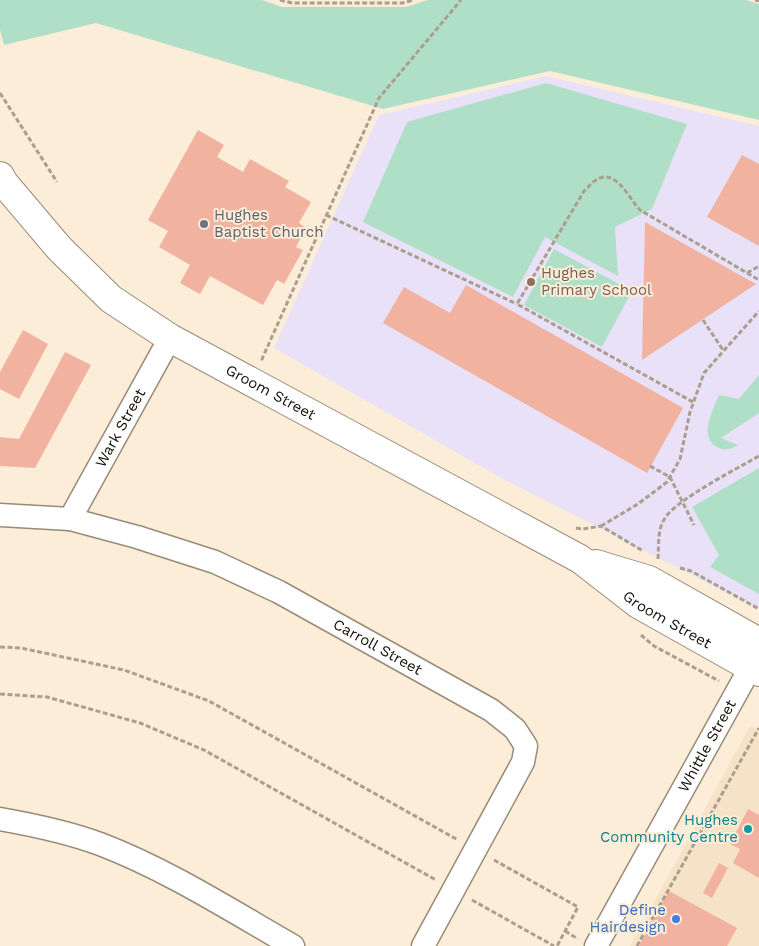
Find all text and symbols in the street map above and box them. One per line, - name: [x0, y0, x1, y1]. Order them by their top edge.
- place label: Hughes Baptist Church: [214, 206, 324, 241]
- marker: Hughes Baptist Church: [198, 218, 210, 230]
- place label: Hughes Primary School: [541, 264, 652, 299]
- marker: Hughes Primary School: [525, 276, 537, 288]
- street label: Groom Street: [223, 361, 319, 424]
- street label: Wark Street: [91, 385, 150, 470]
- street label: Groom Street: [619, 587, 715, 653]
- street label: Carroll Street: [330, 615, 426, 679]
- street label: Whittle Street: [674, 696, 740, 795]
- place label: Hughes Community Centre: [600, 811, 738, 846]
- marker: Hughes Community Centre: [742, 823, 754, 835]
- place label: Define Hairdesign: [589, 901, 666, 936]
- marker: Define Hairdesign: [670, 913, 682, 925]

